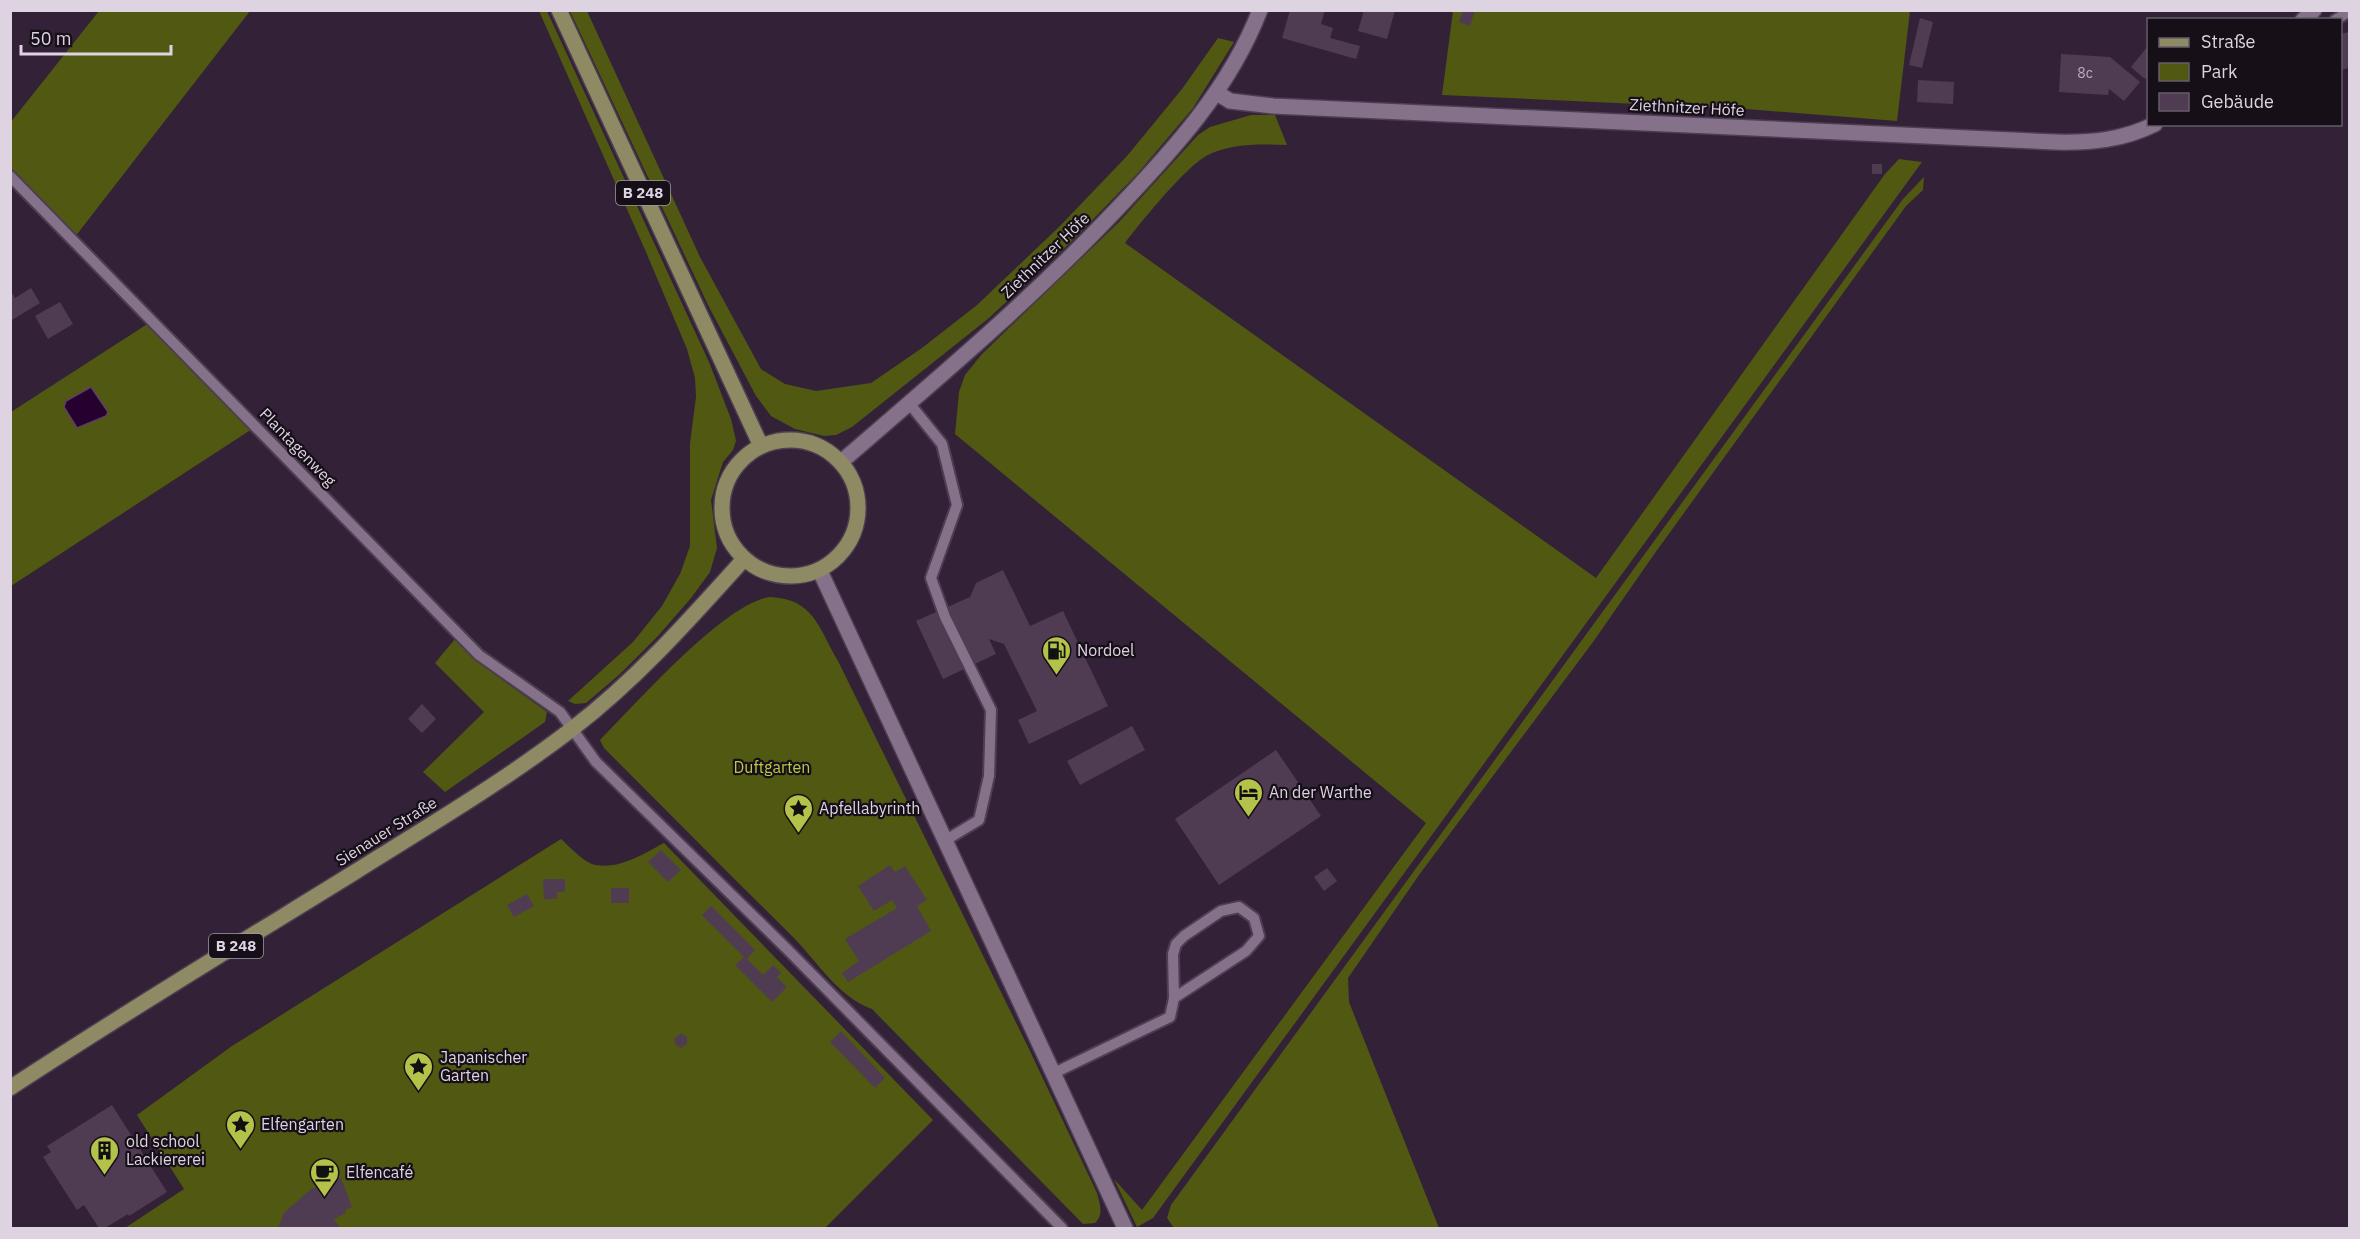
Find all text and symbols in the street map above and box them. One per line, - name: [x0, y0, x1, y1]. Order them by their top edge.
- scale bar: [21, 18, 171, 56]
- legend: [2147, 18, 2342, 126]
- text: 50 m: [30, 27, 72, 50]
- text: Straße: [2201, 30, 2255, 53]
- text: Park: [2201, 60, 2238, 83]
- house number: 8c: [2077, 64, 2093, 82]
- text: Gebäude: [2201, 90, 2274, 113]
- street label: Ziethnitzer Höfe: [1629, 94, 1745, 120]
- road number: B 248: [616, 181, 670, 205]
- street label: Ziethnitzer Höfe: [997, 208, 1094, 302]
- street label: Plantagenweg: [256, 404, 341, 491]
- fuel station icon: Nordoel: [1040, 634, 1072, 676]
- place label: Nordoel: [1077, 640, 1134, 660]
- park label: Duftgarten: [734, 757, 810, 777]
- hotel icon: An der Warthe: [1232, 776, 1264, 818]
- place label: An der Warthe: [1269, 782, 1372, 802]
- street label: Sienauer Straße: [332, 792, 440, 870]
- place icon: Apfellabyrinth: [782, 792, 814, 834]
- place label: Apfellabyrinth: [819, 798, 920, 818]
- road number: B 248: [209, 934, 263, 958]
- place label: Japanischer Garten: [440, 1047, 527, 1085]
- place icon: Japanischer Garten: [403, 1050, 435, 1092]
- place icon: Elfengarten: [224, 1108, 256, 1150]
- place label: Elfengarten: [261, 1114, 344, 1134]
- place label: old school Lackiererei: [126, 1131, 205, 1169]
- building icon: old school Lackiererei: [89, 1134, 121, 1176]
- cafe icon: Elfencafé: [309, 1156, 341, 1198]
- place label: Elfencafé: [346, 1162, 413, 1182]

